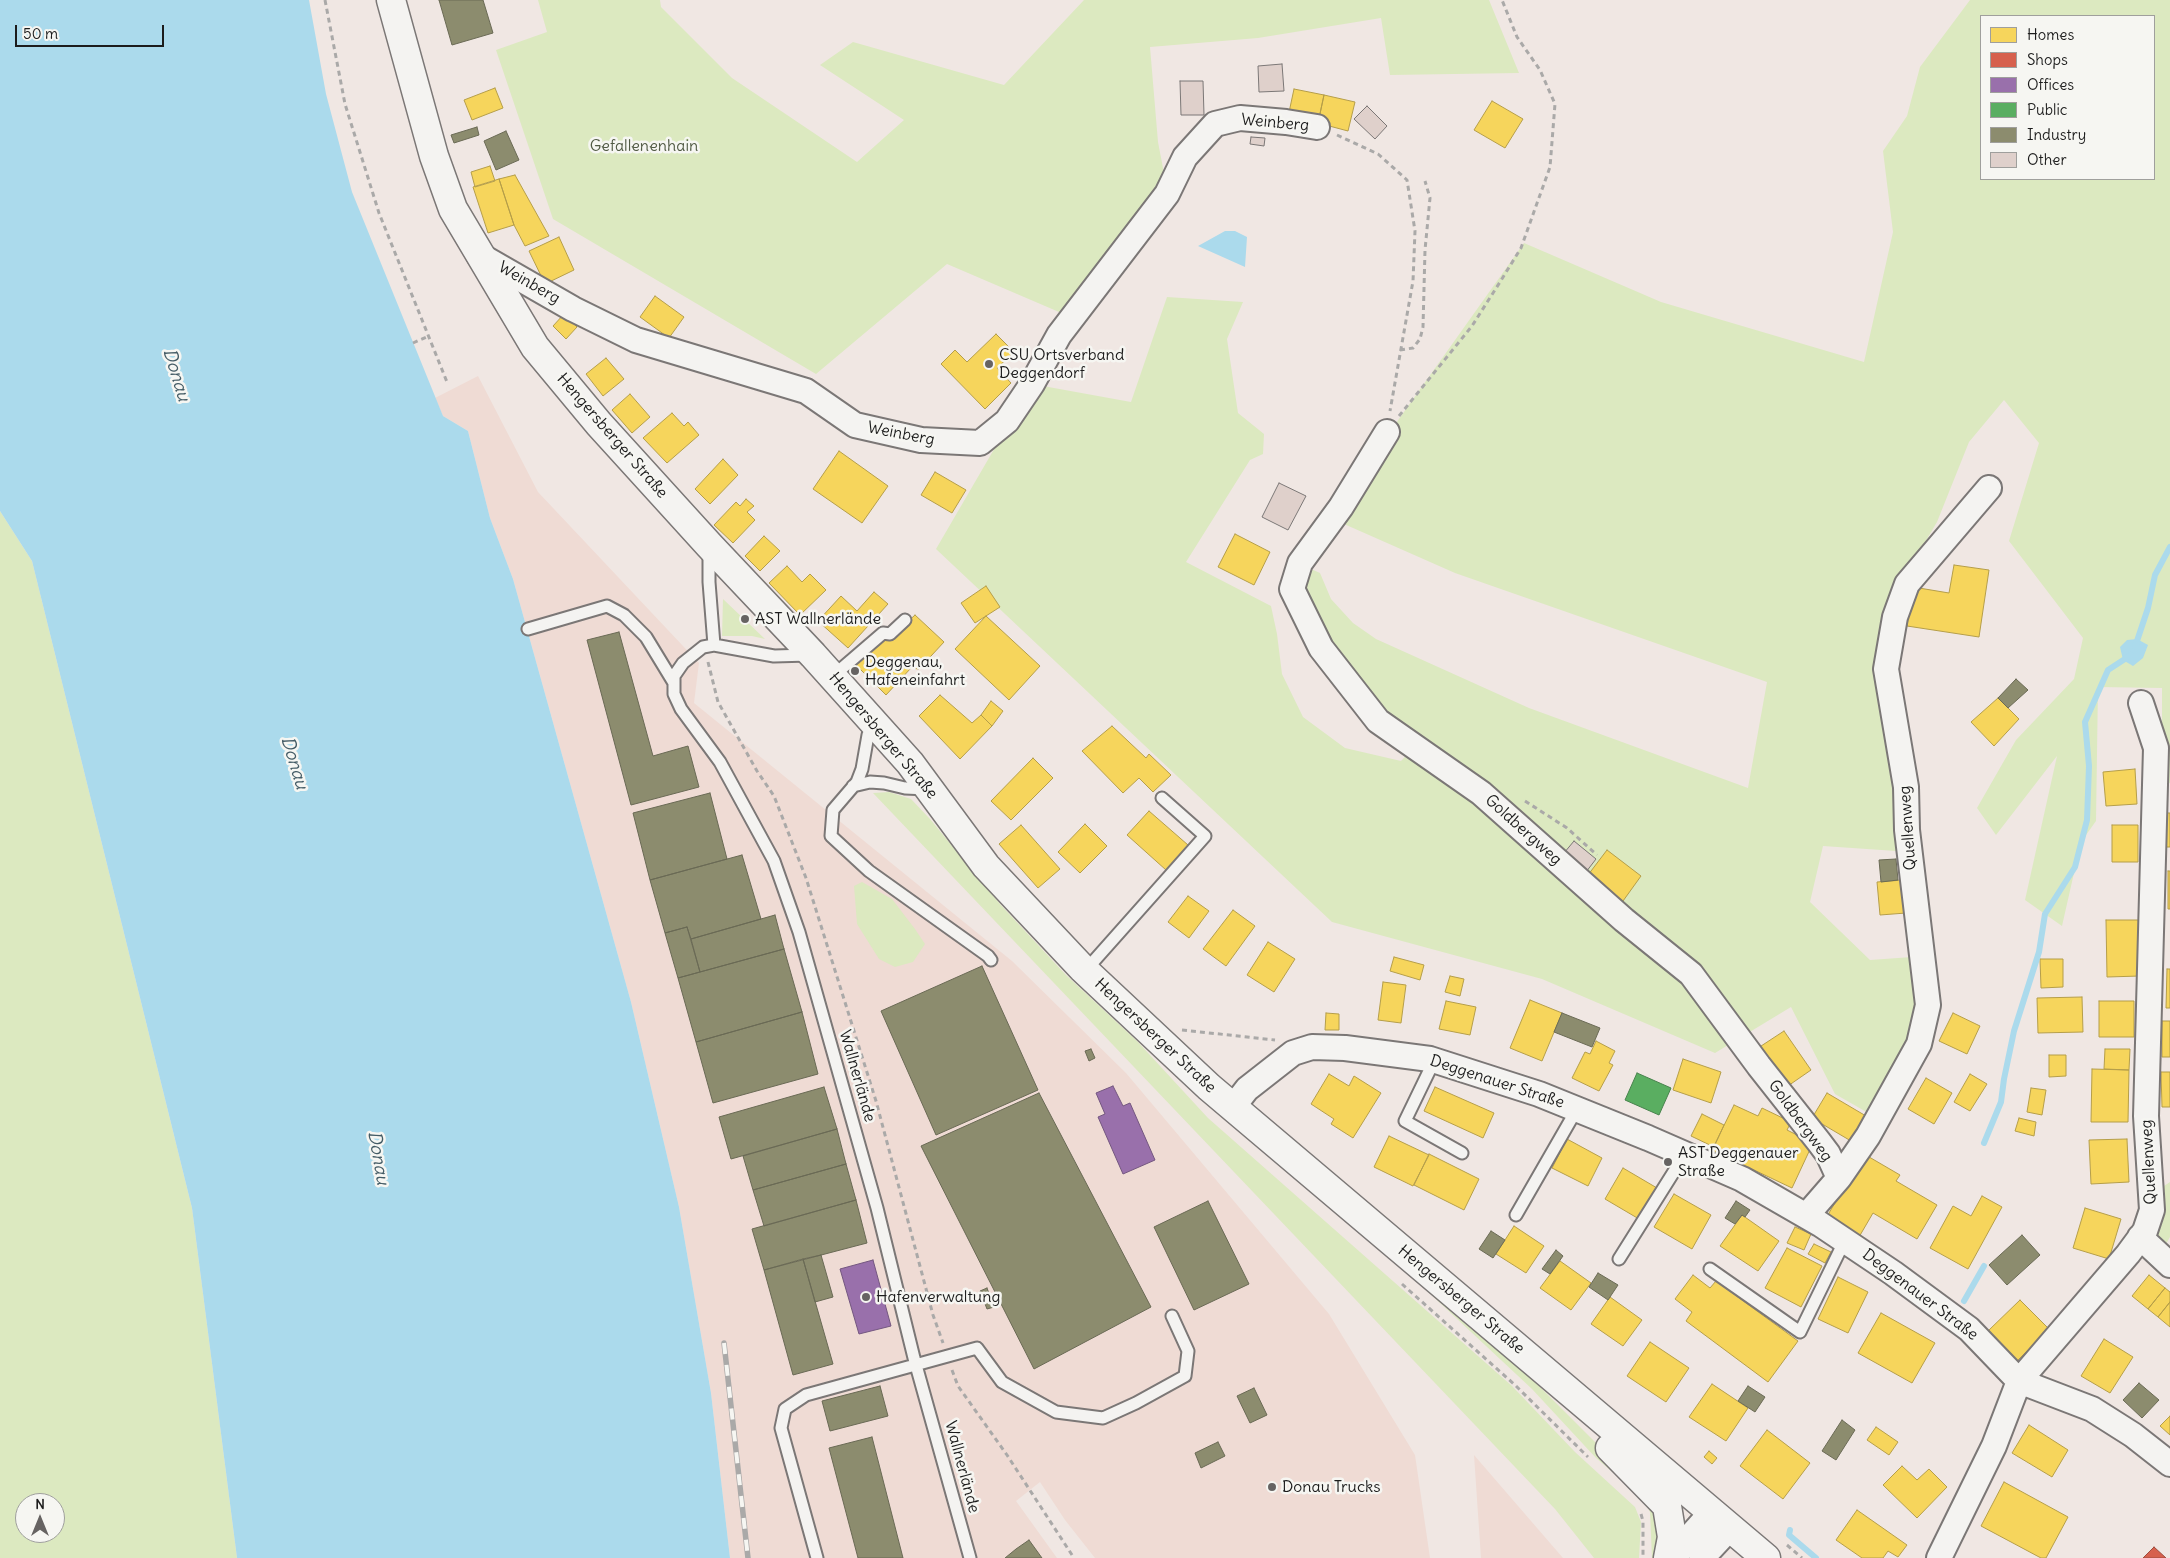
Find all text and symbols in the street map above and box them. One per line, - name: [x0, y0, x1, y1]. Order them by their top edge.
- scale bar: [18, 15, 166, 47]
- legend: [1980, 15, 2155, 180]
- text: 50 m: [23, 24, 58, 43]
- text: Homes: [2027, 25, 2074, 44]
- text: Shops: [2027, 50, 2068, 69]
- text: Offices: [2027, 75, 2074, 94]
- text: Public: [2027, 100, 2067, 119]
- street label: Weinberg: [1240, 110, 1310, 136]
- text: Industry: [2027, 125, 2086, 144]
- park label: Gefallenenhain: [590, 136, 698, 156]
- text: Other: [2027, 150, 2067, 169]
- street label: Weinberg: [495, 258, 563, 308]
- place label: CSU Ortsverband Deggendorf: [999, 345, 1124, 383]
- water label: Donau: [158, 346, 194, 404]
- marker: CSU Ortsverband Deggendorf: [983, 358, 995, 370]
- street label: Hengersberger Straße: [553, 370, 671, 502]
- street label: Weinberg: [866, 418, 936, 450]
- place label: AST Wallnerlände: [755, 609, 881, 629]
- marker: AST Wallnerlände: [739, 613, 751, 625]
- place label: Deggenau, Hafeneinfahrt: [865, 652, 965, 690]
- marker: Deggenau, Hafeneinfahrt: [849, 665, 861, 677]
- street label: Hengersberger Straße: [824, 669, 942, 803]
- water label: Donau: [276, 734, 312, 792]
- street label: Quellenweg: [1895, 785, 1921, 871]
- street label: Goldbergweg: [1481, 791, 1565, 869]
- street label: Hengersberger Straße: [1090, 975, 1220, 1097]
- street label: Wallnerlände: [835, 1028, 879, 1124]
- street label: Deggenauer Straße: [1428, 1051, 1566, 1113]
- street label: Goldbergweg: [1764, 1076, 1836, 1166]
- street label: Quellenweg: [2137, 1119, 2161, 1205]
- water label: Donau: [363, 1130, 393, 1186]
- place label: AST Deggenauer Straße: [1678, 1143, 1799, 1181]
- marker: AST Deggenauer Straße: [1662, 1156, 1674, 1168]
- street label: Hengersberger Straße: [1394, 1241, 1528, 1359]
- street label: Deggenauer Straße: [1858, 1245, 1982, 1345]
- place label: Hafenverwaltung: [876, 1287, 1000, 1307]
- marker: Hafenverwaltung: [860, 1291, 872, 1303]
- street label: Wallnerlände: [940, 1419, 984, 1515]
- place label: Donau Trucks: [1282, 1477, 1380, 1497]
- marker: Donau Trucks: [1266, 1481, 1278, 1493]
- north arrow: [15, 1493, 65, 1543]
- text: N: [35, 1495, 45, 1513]

